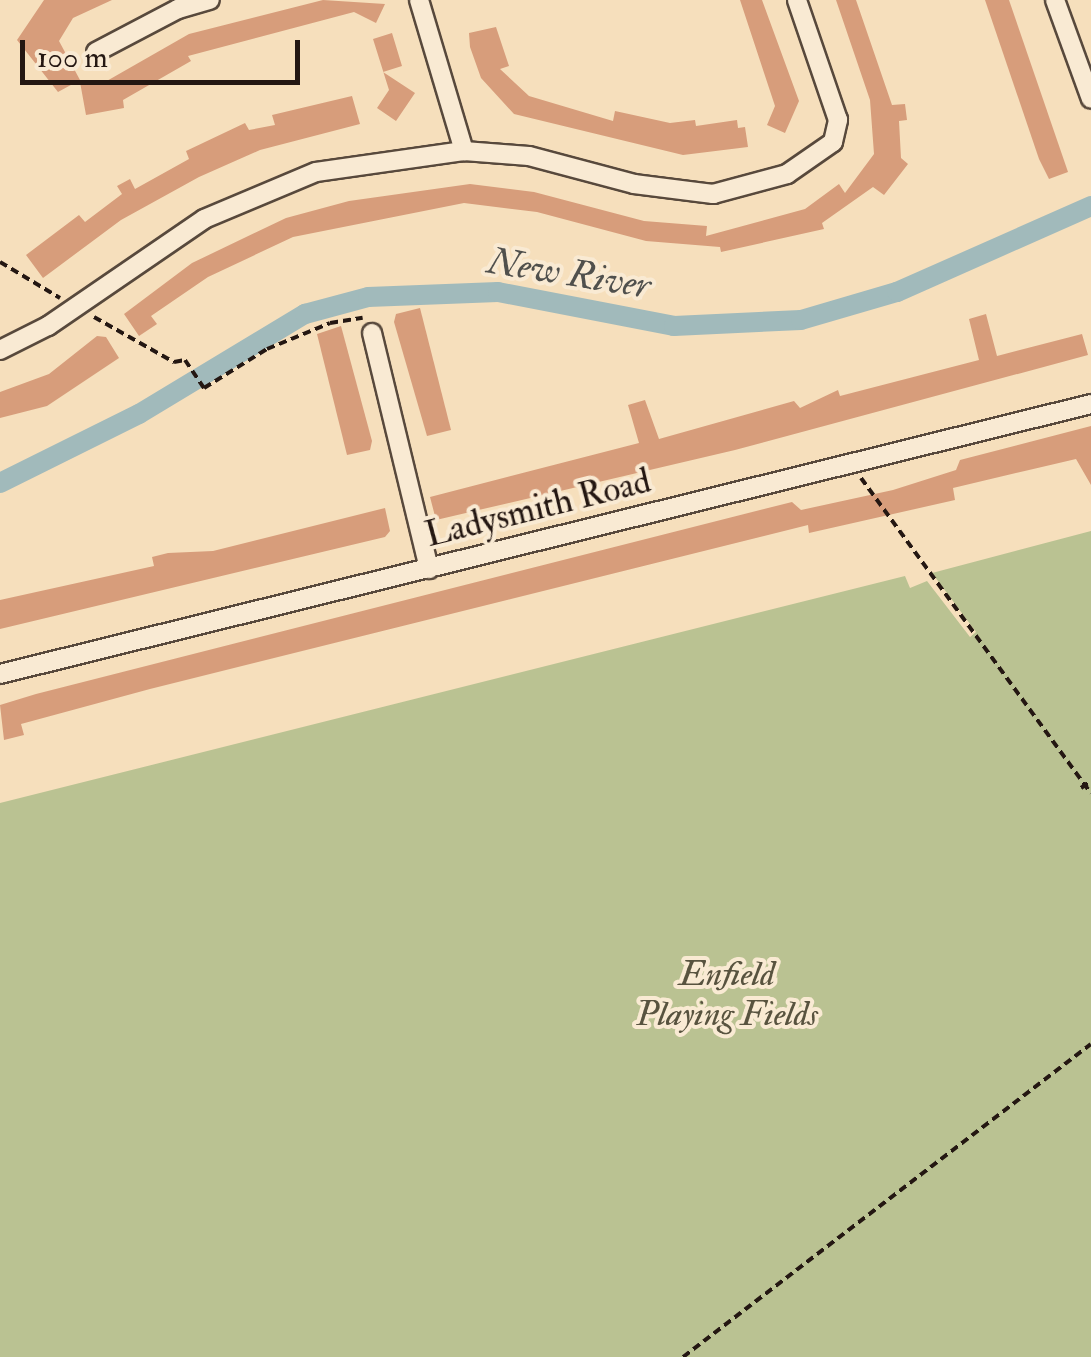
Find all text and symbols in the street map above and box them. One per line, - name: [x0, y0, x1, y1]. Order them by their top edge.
- scale bar: [25, 20, 305, 82]
- text: 100 m: [37, 39, 108, 76]
- water label: New River: [484, 239, 654, 309]
- street label: Ladysmith Road: [421, 460, 655, 556]
- park label: Enfield Playing Fields: [636, 953, 818, 1035]

